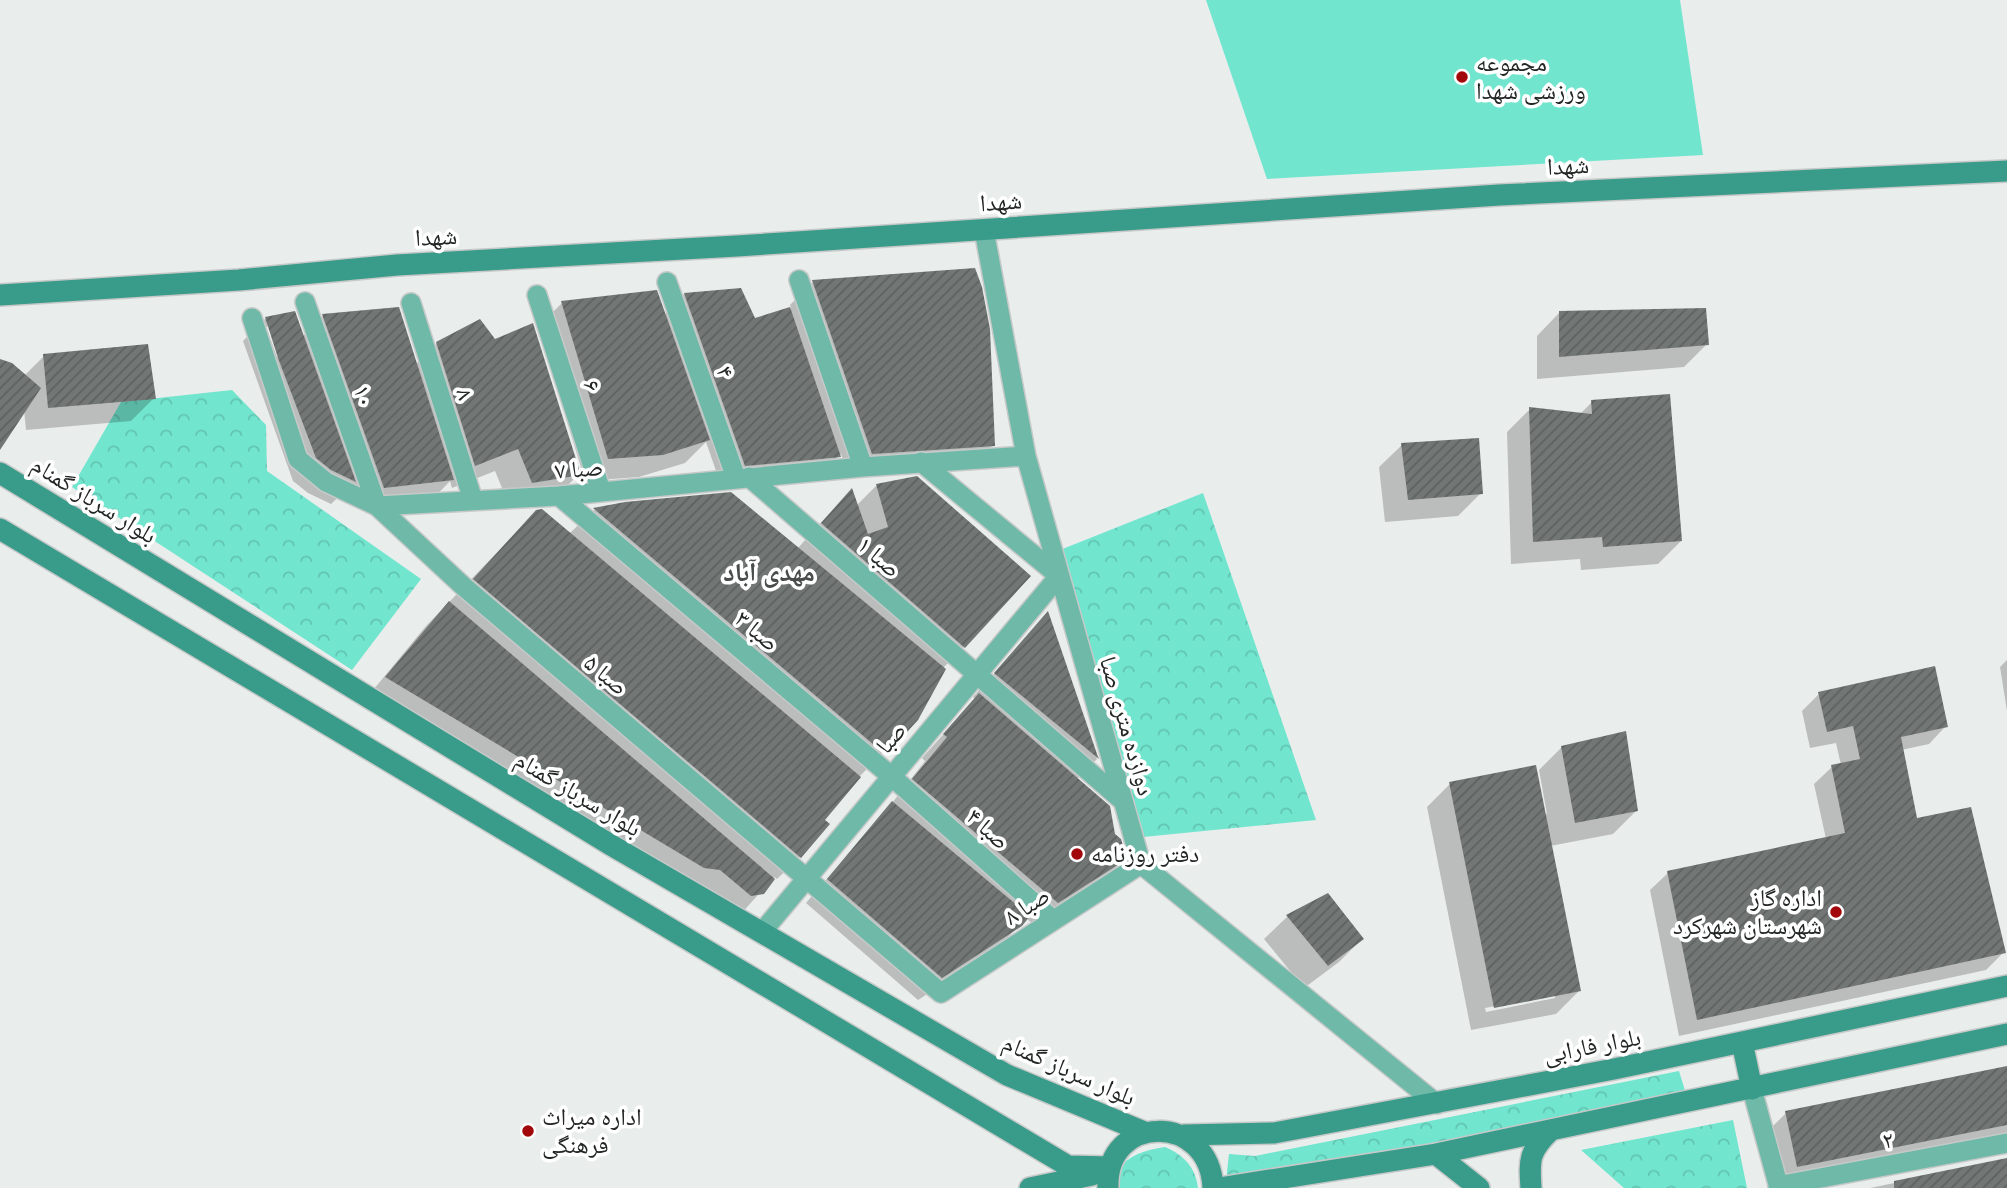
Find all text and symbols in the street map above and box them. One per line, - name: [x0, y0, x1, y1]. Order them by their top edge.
- place label: مجموعه ورزشی شهدا: [1476, 49, 1586, 105]
- marker: مجموعه ورزشی شهدا: [1454, 69, 1470, 85]
- street label: شهدا: [1546, 151, 1590, 181]
- street label: شهدا: [979, 187, 1023, 217]
- street label: شهدا: [414, 222, 458, 252]
- street label: ۴: [710, 362, 740, 382]
- street label: ۶: [577, 377, 607, 395]
- street label: ۱۰: [347, 381, 381, 411]
- street label: ۸: [450, 385, 480, 403]
- street label: بلوار سرباز گمنام: [25, 450, 162, 551]
- street label: صبا ۷: [554, 453, 604, 485]
- street label: صبا ۱: [852, 531, 906, 583]
- district label: مهدی آباد: [723, 557, 815, 588]
- street label: صبا ۳: [729, 605, 785, 657]
- street label: صبا ۵: [578, 649, 634, 701]
- street label: دوازده متری صبا: [1094, 653, 1160, 799]
- street label: صبا: [870, 717, 912, 759]
- street label: بلوار سرباز گمنام: [509, 745, 646, 844]
- street label: صبا ۴: [961, 802, 1015, 856]
- place label: دفتر روزنامه: [1091, 840, 1199, 868]
- marker: دفتر روزنامه: [1069, 846, 1085, 862]
- street label: صبا ۸: [999, 881, 1055, 931]
- place label: اداره گاز شهرستان شهرکرد: [1673, 884, 1822, 940]
- marker: اداره گاز شهرستان شهرکرد: [1828, 904, 1844, 920]
- street label: بلوار فارابی: [1541, 1023, 1643, 1069]
- street label: بلوار سرباز گمنام: [998, 1028, 1140, 1114]
- place label: اداره میراث فرهنگی: [542, 1103, 642, 1159]
- marker: اداره میراث فرهنگی: [520, 1123, 536, 1139]
- street label: ۲: [1880, 1125, 1896, 1155]

